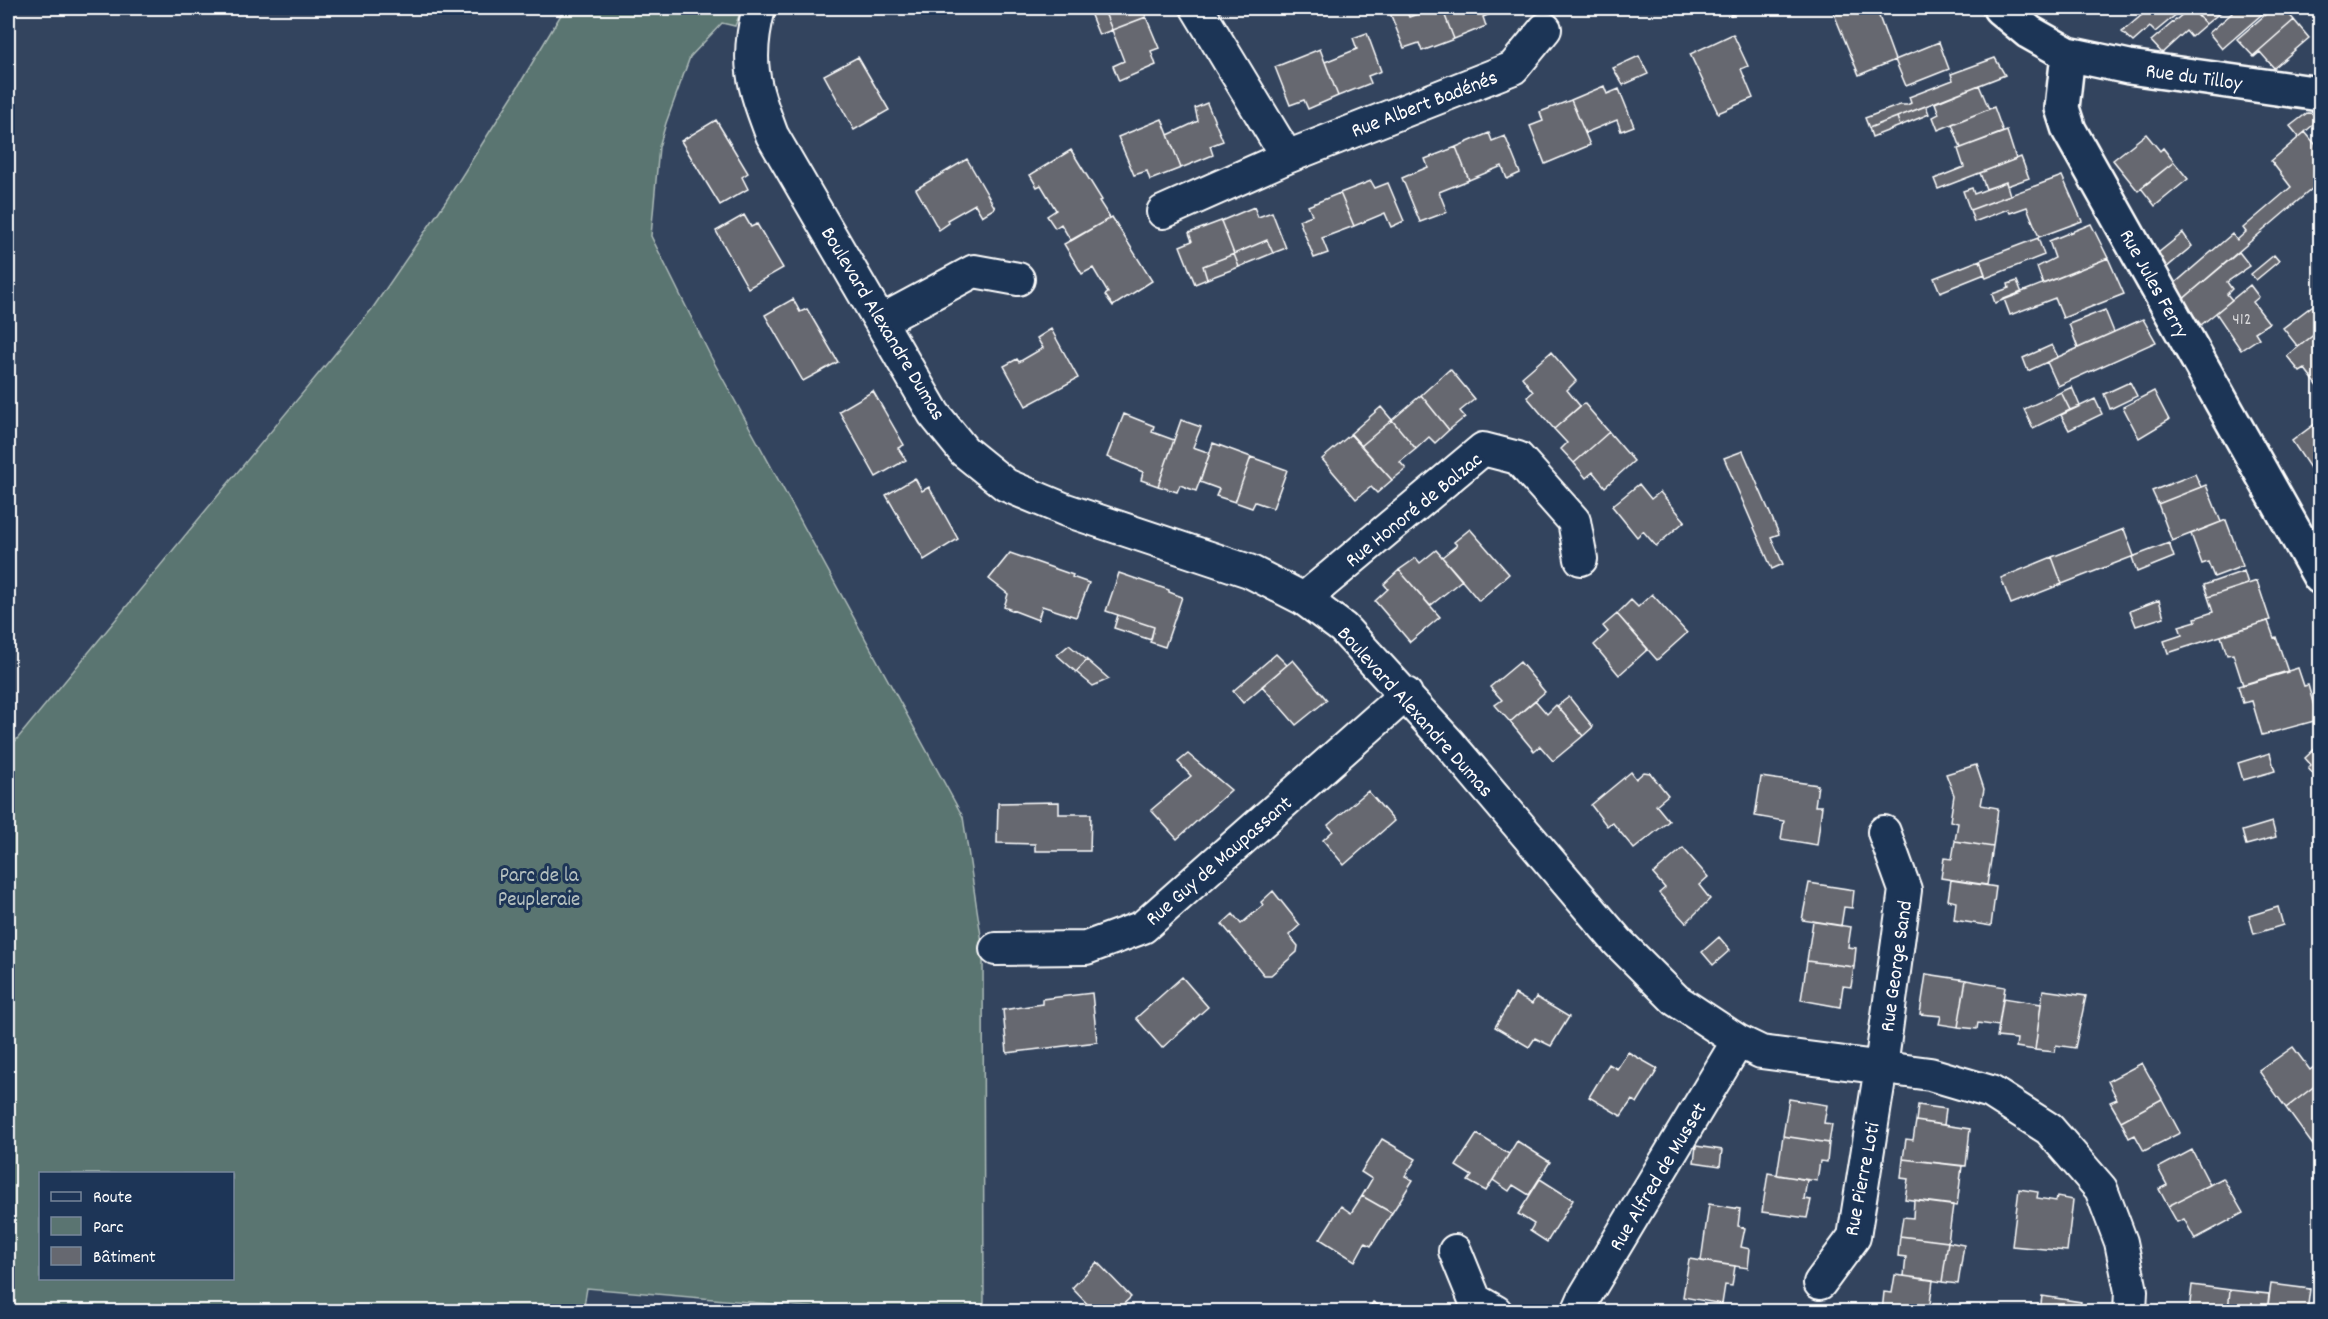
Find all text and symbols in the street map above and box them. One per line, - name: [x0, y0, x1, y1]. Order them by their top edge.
- street label: Rue du Tilloy: [2143, 57, 2244, 101]
- street label: Rue Albert Badénés: [1347, 64, 1503, 148]
- street label: Boulevard Alexandre Dumas: [812, 222, 951, 427]
- street label: Rue Jules Ferry: [2110, 224, 2195, 345]
- house number: 412: [2232, 308, 2252, 333]
- street label: Rue Honoré de Balzac: [1340, 446, 1490, 576]
- street label: Boulevard Alexandre Dumas: [1329, 621, 1499, 805]
- street label: Rue Guy de Maupassant: [1140, 790, 1300, 935]
- park label: Parc de la Peupleraie: [498, 862, 580, 916]
- street label: Rue George Sand: [1874, 899, 1922, 1034]
- street label: Rue Alfred de Musset: [1603, 1097, 1716, 1258]
- street label: Rue Pierre Loti: [1838, 1120, 1890, 1239]
- legend: [39, 1172, 234, 1280]
- text: Route: [93, 1186, 132, 1211]
- text: Parc: [93, 1216, 124, 1241]
- text: Bâtiment: [93, 1246, 156, 1271]

